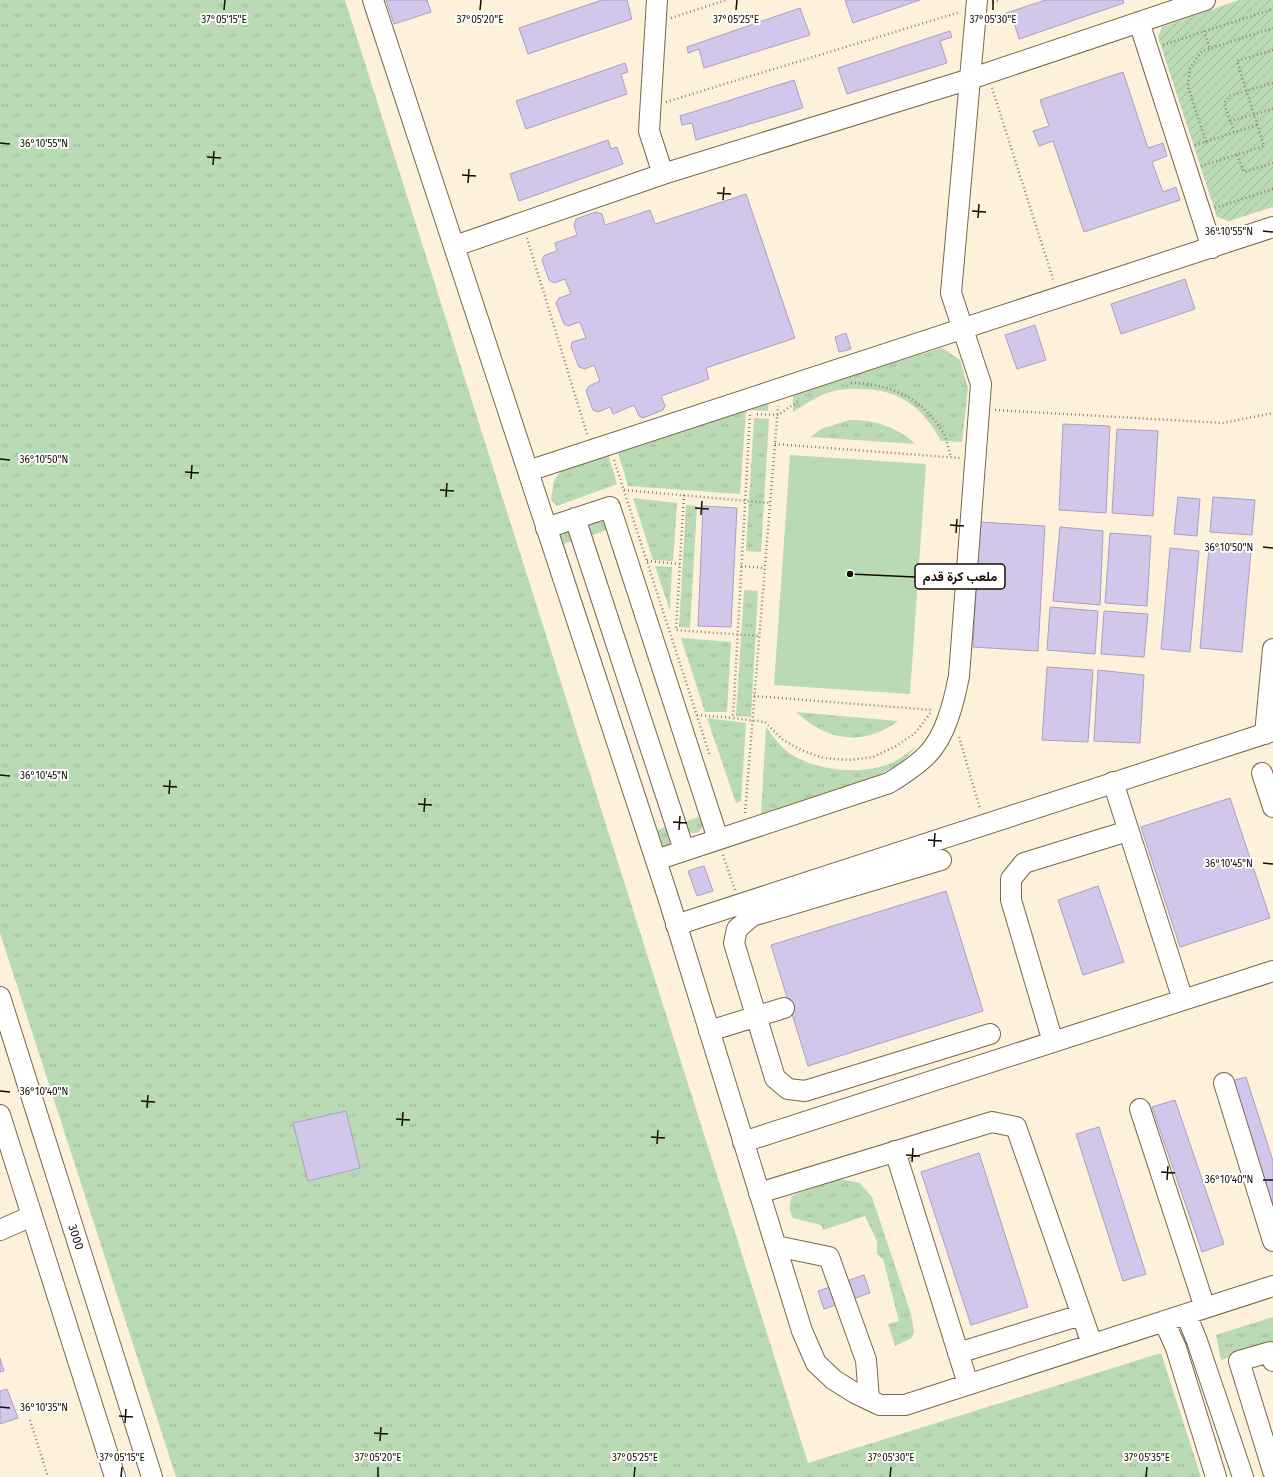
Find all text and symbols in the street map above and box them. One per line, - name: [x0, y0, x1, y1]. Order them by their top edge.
- text: 37°05'15"E: [201, 14, 247, 26]
- text: 37°05'20"E: [457, 14, 503, 26]
- text: 37°05'25"E: [713, 14, 759, 26]
- text: 37°05'30"E: [970, 14, 1017, 26]
- text: 36°10'55"N: [20, 138, 68, 150]
- text: 36°10'55"N: [1205, 226, 1253, 238]
- text: 36°10'50"N: [20, 454, 68, 466]
- text: 36°10'50"N: [1205, 542, 1253, 554]
- callout: ملعب كرة قدم: [915, 564, 1005, 589]
- text: ملعب كرة قدم: [923, 569, 997, 585]
- text: 36°10'45"N: [20, 770, 68, 782]
- text: 36°10'45"N: [1205, 858, 1253, 870]
- text: 36°10'40"N: [20, 1086, 68, 1098]
- text: 36°10'40"N: [1205, 1174, 1253, 1186]
- street label: 3000: [65, 1222, 87, 1252]
- text: 36°10'35"N: [20, 1402, 68, 1414]
- text: 37°05'15"E: [99, 1452, 145, 1464]
- text: 37°05'20"E: [355, 1452, 401, 1464]
- text: 37°05'25"E: [612, 1452, 658, 1464]
- text: 37°05'30"E: [868, 1452, 915, 1464]
- text: 37°05'35"E: [1124, 1452, 1170, 1464]

